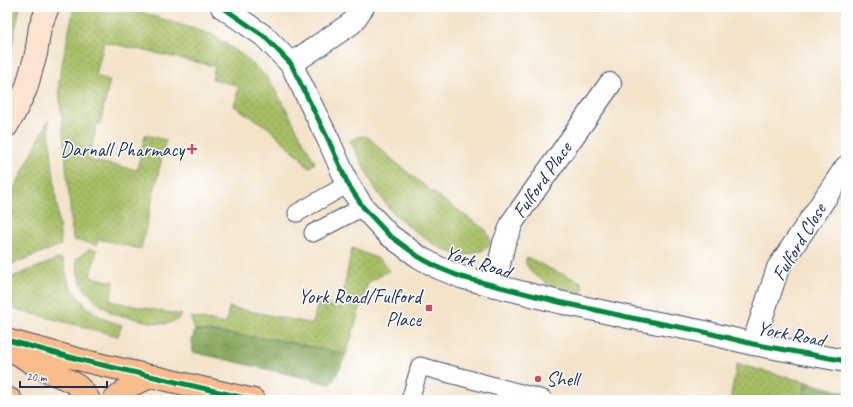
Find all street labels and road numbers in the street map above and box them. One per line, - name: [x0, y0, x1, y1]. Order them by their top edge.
- street label: Fulford Place: [507, 136, 578, 223]
- street label: Fulford Close: [766, 197, 833, 285]
- street label: York Road: [442, 240, 517, 285]
- street label: York Road: [755, 315, 830, 353]

